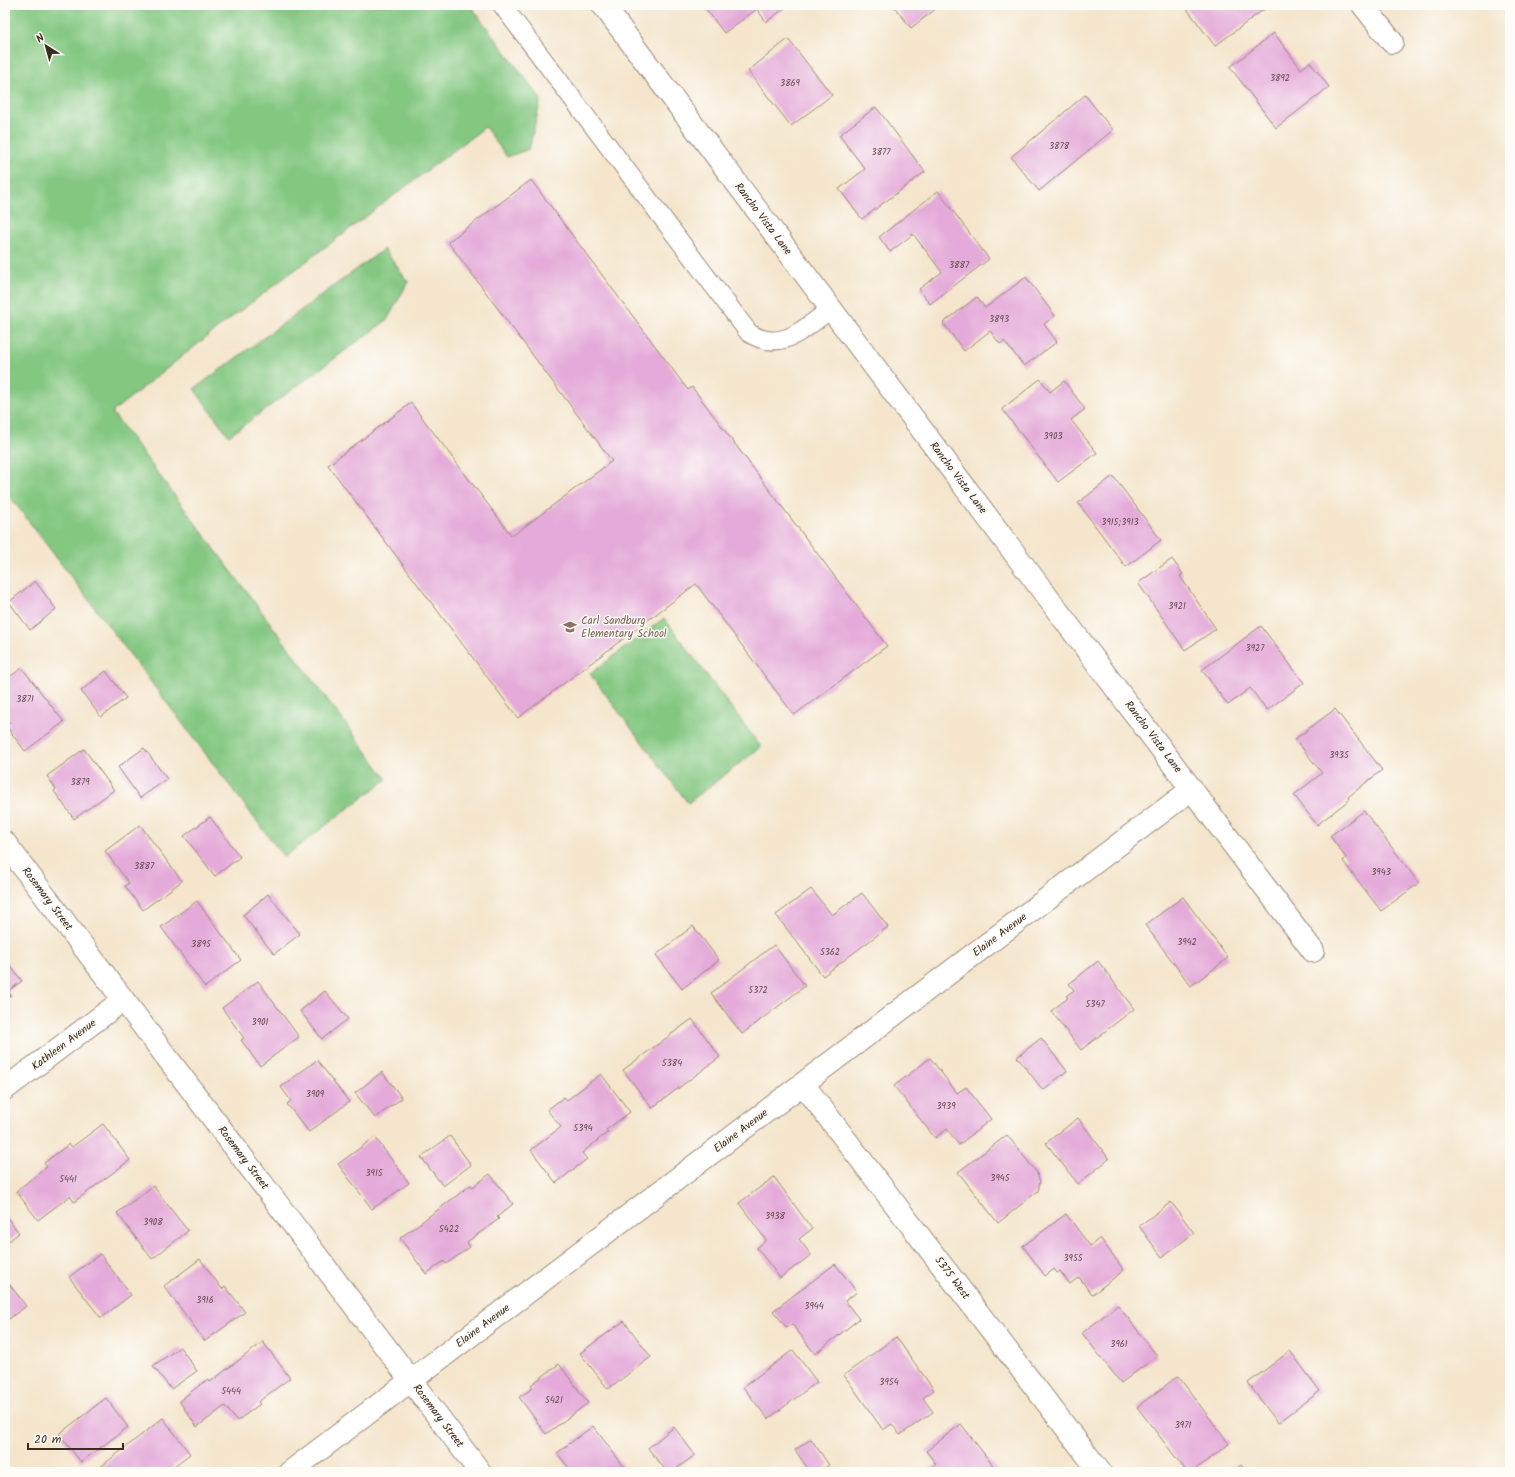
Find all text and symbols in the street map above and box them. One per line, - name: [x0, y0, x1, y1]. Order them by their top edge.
- north arrow: [26, 26, 66, 66]
- text: N: [32, 30, 49, 48]
- house number: 3892: [1270, 71, 1290, 86]
- house number: 3869: [780, 76, 801, 91]
- house number: 3878: [1049, 139, 1070, 154]
- house number: 3877: [872, 145, 891, 160]
- street label: Rancho Vista Lane: [730, 179, 796, 259]
- house number: 3887: [949, 258, 970, 273]
- house number: 3893: [989, 312, 1009, 327]
- house number: 3903: [1043, 429, 1063, 444]
- street label: Rancho Vista Lane: [925, 438, 991, 518]
- house number: 3915;3913: [1101, 515, 1139, 530]
- house number: 3921: [1168, 599, 1186, 614]
- place label: Carl Sandburg Elementary School: [581, 612, 667, 643]
- school or university icon: Carl Sandburg Elementary School: [562, 619, 578, 635]
- house number: 3927: [1246, 641, 1265, 656]
- house number: 3871: [16, 692, 34, 707]
- street label: Rancho Vista Lane: [1120, 697, 1186, 777]
- house number: 3935: [1329, 748, 1350, 763]
- house number: 3879: [70, 775, 90, 790]
- house number: 3887: [134, 859, 155, 874]
- street label: Rosemary Street: [17, 863, 78, 935]
- house number: 3943: [1371, 865, 1391, 880]
- street label: Elaine Avenue: [969, 908, 1031, 962]
- house number: 3942: [1177, 935, 1197, 950]
- house number: 3895: [191, 937, 212, 952]
- house number: 5362: [820, 945, 840, 960]
- house number: 5372: [748, 983, 768, 998]
- house number: 5347: [1085, 997, 1105, 1012]
- street label: Kathleen Avenue: [28, 1015, 100, 1075]
- house number: 3901: [252, 1015, 269, 1030]
- house number: 5384: [662, 1056, 682, 1071]
- house number: 3909: [306, 1087, 325, 1102]
- house number: 3939: [936, 1099, 956, 1114]
- street label: Elaine Avenue: [710, 1104, 772, 1158]
- house number: 5394: [573, 1121, 593, 1136]
- street label: Rosemary Street: [213, 1122, 274, 1194]
- house number: 3915: [365, 1166, 384, 1181]
- house number: 3945: [990, 1171, 1011, 1186]
- house number: 5441: [59, 1172, 77, 1187]
- house number: 3938: [765, 1209, 786, 1224]
- house number: 3908: [143, 1215, 163, 1230]
- house number: 5422: [439, 1222, 459, 1237]
- house number: 3955: [1063, 1251, 1084, 1266]
- street label: 5375 West: [930, 1253, 975, 1304]
- house number: 3916: [196, 1293, 214, 1308]
- street label: Elaine Avenue: [452, 1299, 514, 1353]
- house number: 3944: [804, 1299, 824, 1314]
- house number: 3961: [1110, 1337, 1128, 1352]
- house number: 3954: [879, 1375, 899, 1390]
- street label: Rosemary Street: [408, 1380, 469, 1452]
- house number: 5444: [221, 1384, 241, 1399]
- house number: 5421: [545, 1393, 563, 1408]
- house number: 3971: [1175, 1418, 1191, 1433]
- scale bar: [28, 1425, 123, 1451]
- text: 20 m: [34, 1430, 62, 1449]

